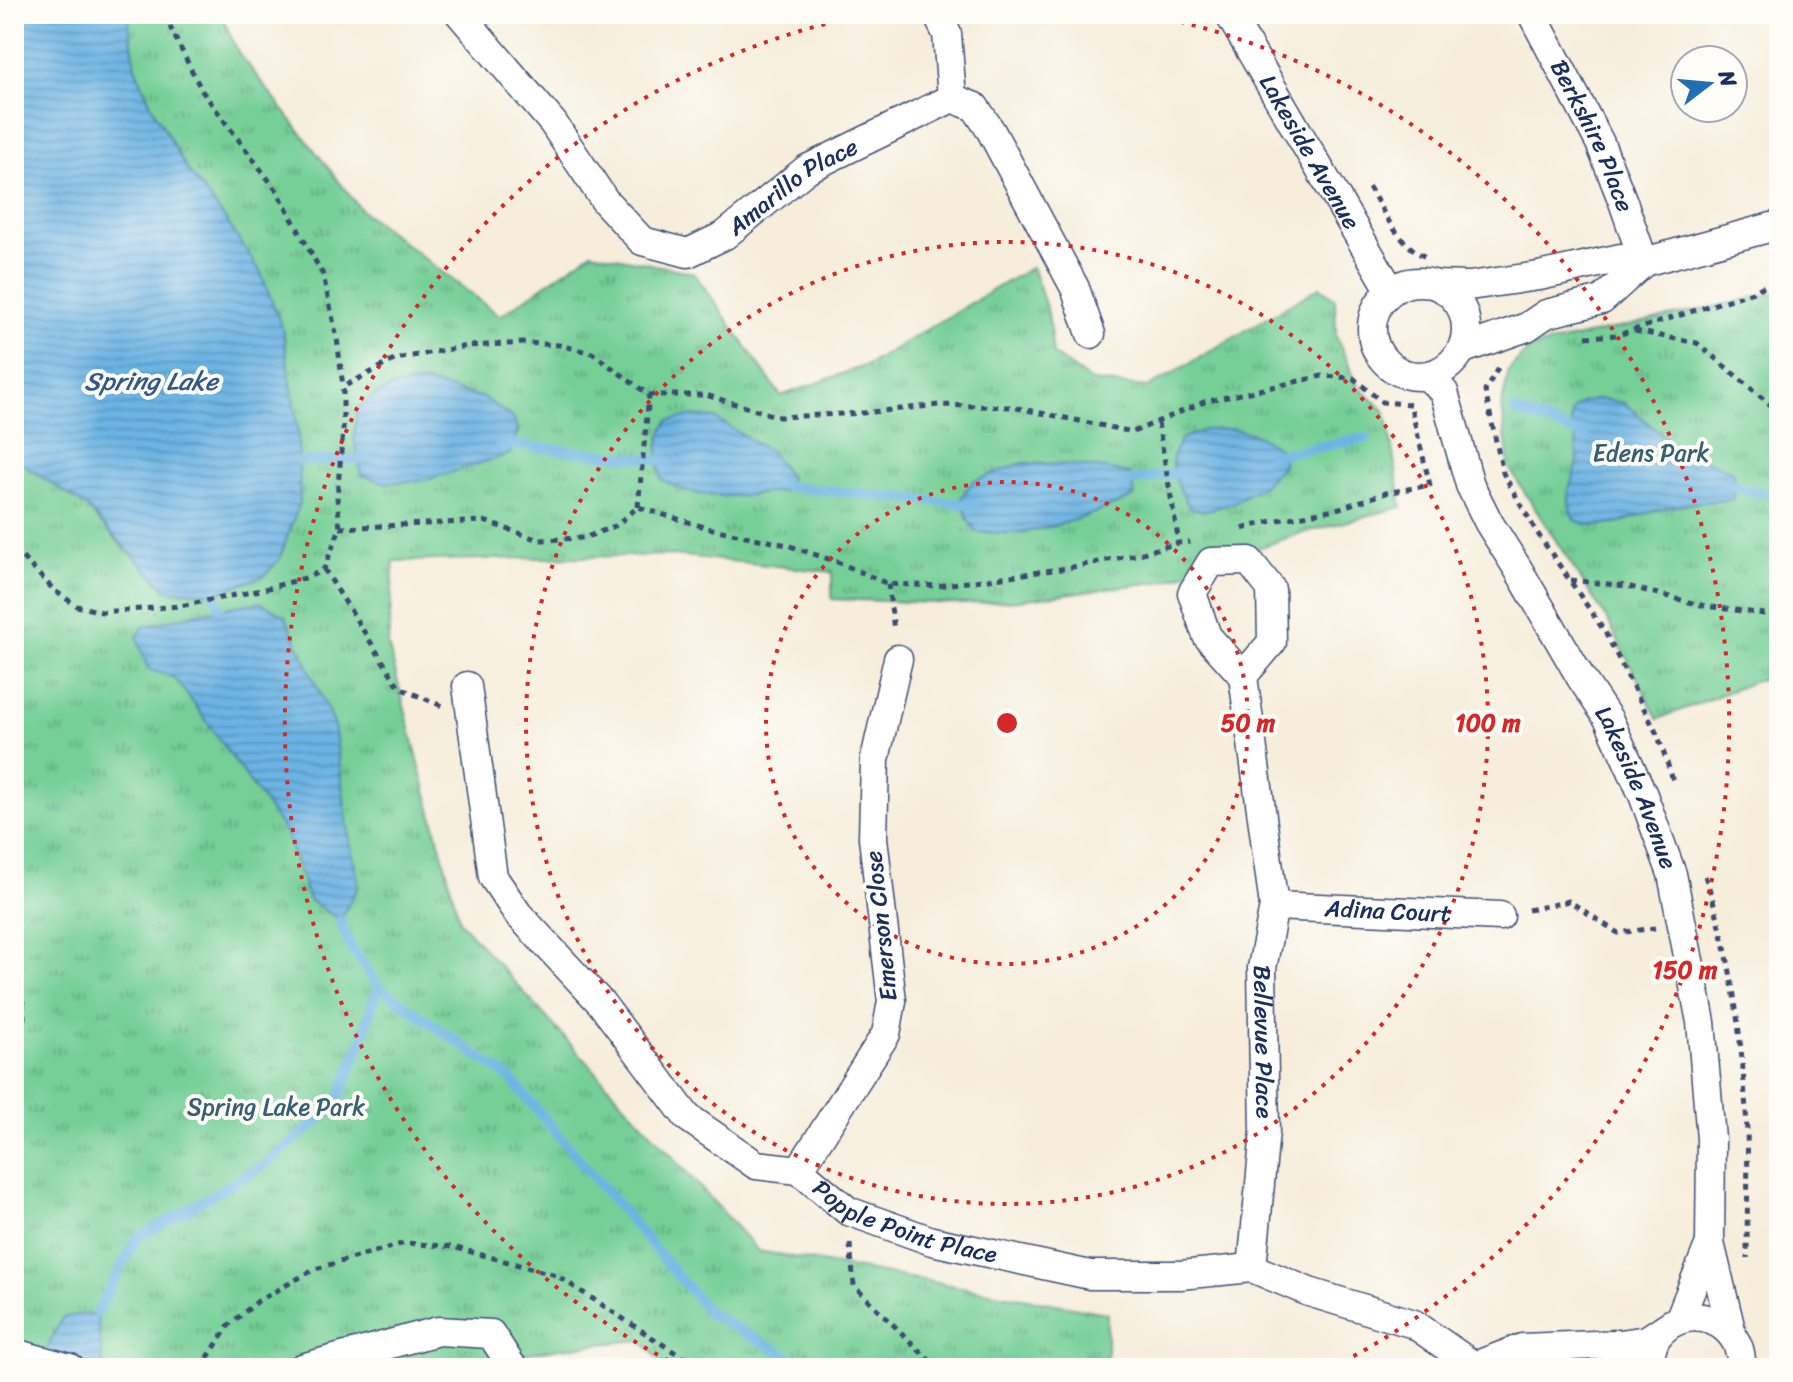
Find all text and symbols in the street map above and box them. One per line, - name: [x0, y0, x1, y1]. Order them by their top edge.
- north arrow: [1669, 44, 1749, 124]
- street label: Berkshire Place: [1538, 52, 1646, 218]
- text: N: [1707, 65, 1749, 92]
- street label: Lakeside Avenue: [1248, 66, 1372, 238]
- street label: Amarillo Place: [717, 126, 865, 247]
- water label: Spring Lake: [84, 358, 220, 404]
- park label: Edens Park: [1593, 432, 1710, 474]
- street label: Lakeside Avenue: [1584, 696, 1690, 875]
- text: 50 m: [1221, 702, 1276, 744]
- text: 100 m: [1455, 702, 1521, 744]
- centre of rings: [993, 709, 1021, 737]
- street label: Emerson Close: [852, 849, 910, 1003]
- street label: Adina Court: [1323, 887, 1452, 935]
- text: 150 m: [1653, 949, 1718, 991]
- street label: Bellevue Place: [1241, 965, 1286, 1119]
- park label: Spring Lake Park: [187, 1086, 365, 1128]
- street label: Popple Point Place: [803, 1168, 1001, 1276]

